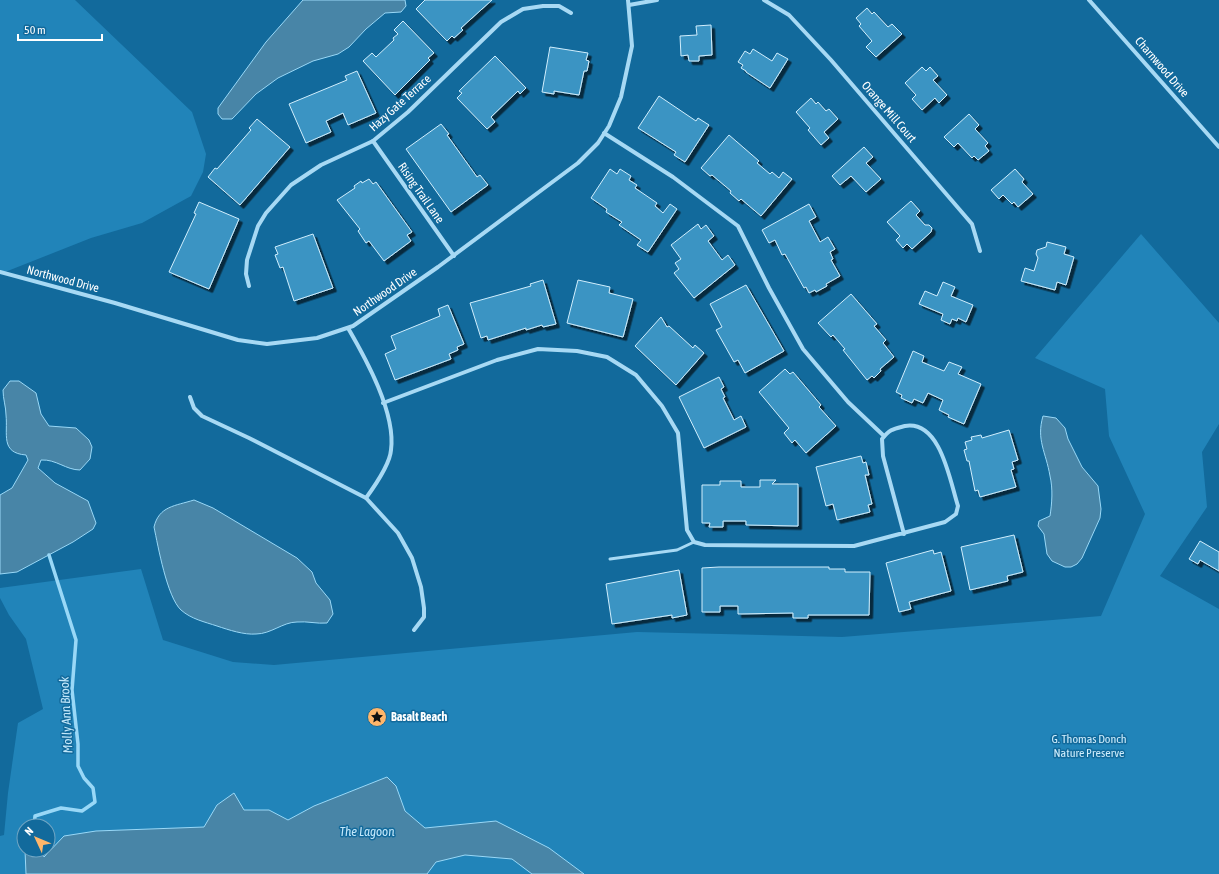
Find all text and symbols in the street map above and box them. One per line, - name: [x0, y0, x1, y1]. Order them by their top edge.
- scale bar: [18, 16, 102, 42]
- text: 50 m: [24, 23, 46, 37]
- street label: Charnwood Drive: [1132, 34, 1192, 100]
- street label: Hazy Gate Terrace: [366, 72, 434, 134]
- street label: Orange Mill Court: [859, 79, 920, 146]
- street label: Rising Trail Lane: [395, 160, 447, 226]
- street label: Northwood Drive: [25, 263, 101, 295]
- street label: Northwood Drive: [351, 265, 419, 319]
- water label: Molly Ann Brook: [56, 676, 76, 754]
- place icon: Basalt Beach: [366, 706, 388, 728]
- place label: Basalt Beach: [391, 710, 448, 724]
- park label: G. Thomas Donch Nature Preserve: [1051, 732, 1127, 760]
- north arrow: [16, 818, 56, 858]
- water label: The Lagoon: [340, 824, 395, 839]
- text: N: [22, 825, 35, 838]

